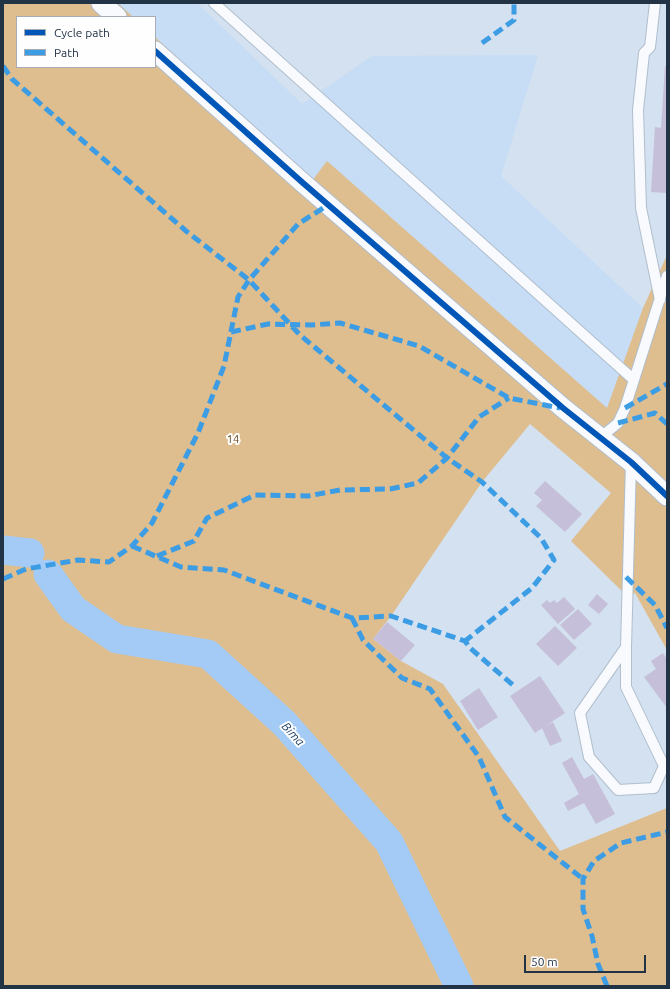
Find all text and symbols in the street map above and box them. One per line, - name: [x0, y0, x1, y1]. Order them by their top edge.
- legend: [16, 16, 156, 68]
- text: Cycle path: [54, 26, 110, 39]
- text: Path: [54, 46, 79, 59]
- park label: 14: [227, 432, 239, 446]
- water label: Віта: [279, 719, 307, 749]
- scale bar: [526, 947, 648, 973]
- text: 50 m: [531, 955, 558, 968]

